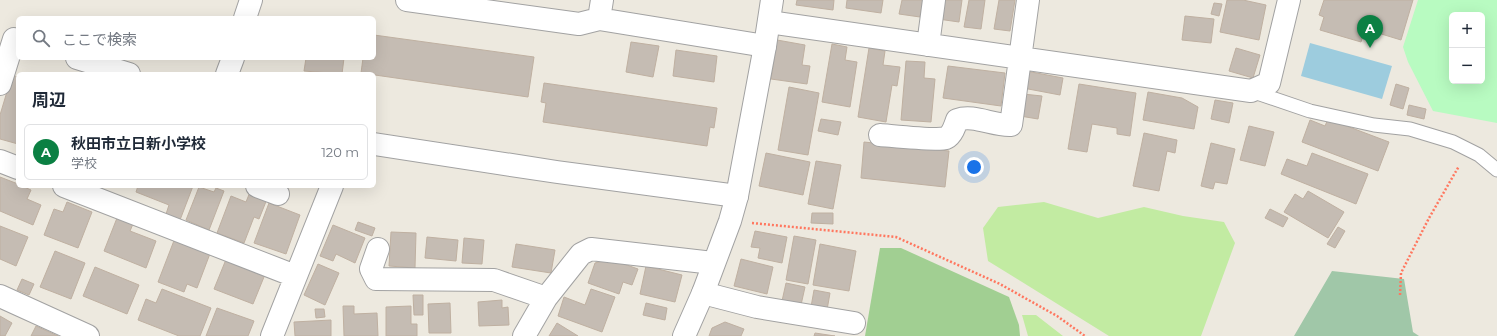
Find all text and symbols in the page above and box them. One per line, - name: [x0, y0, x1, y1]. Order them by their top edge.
- map controls: [1449, 12, 1485, 84]
- button: +: [1449, 12, 1485, 48]
- pin: A: [1357, 15, 1383, 48]
- search box: [16, 16, 376, 60]
- icon: search: [30, 27, 52, 49]
- text: ここで検索: [62, 30, 137, 49]
- button: −: [1449, 48, 1485, 84]
- text: 周辺: [32, 90, 66, 110]
- text: 秋田市立日新小学校: [71, 134, 206, 153]
- text: A: [41, 144, 51, 160]
- text: 120 m: [321, 144, 359, 160]
- text: 学校: [71, 155, 97, 171]
- your location: [964, 157, 984, 177]

